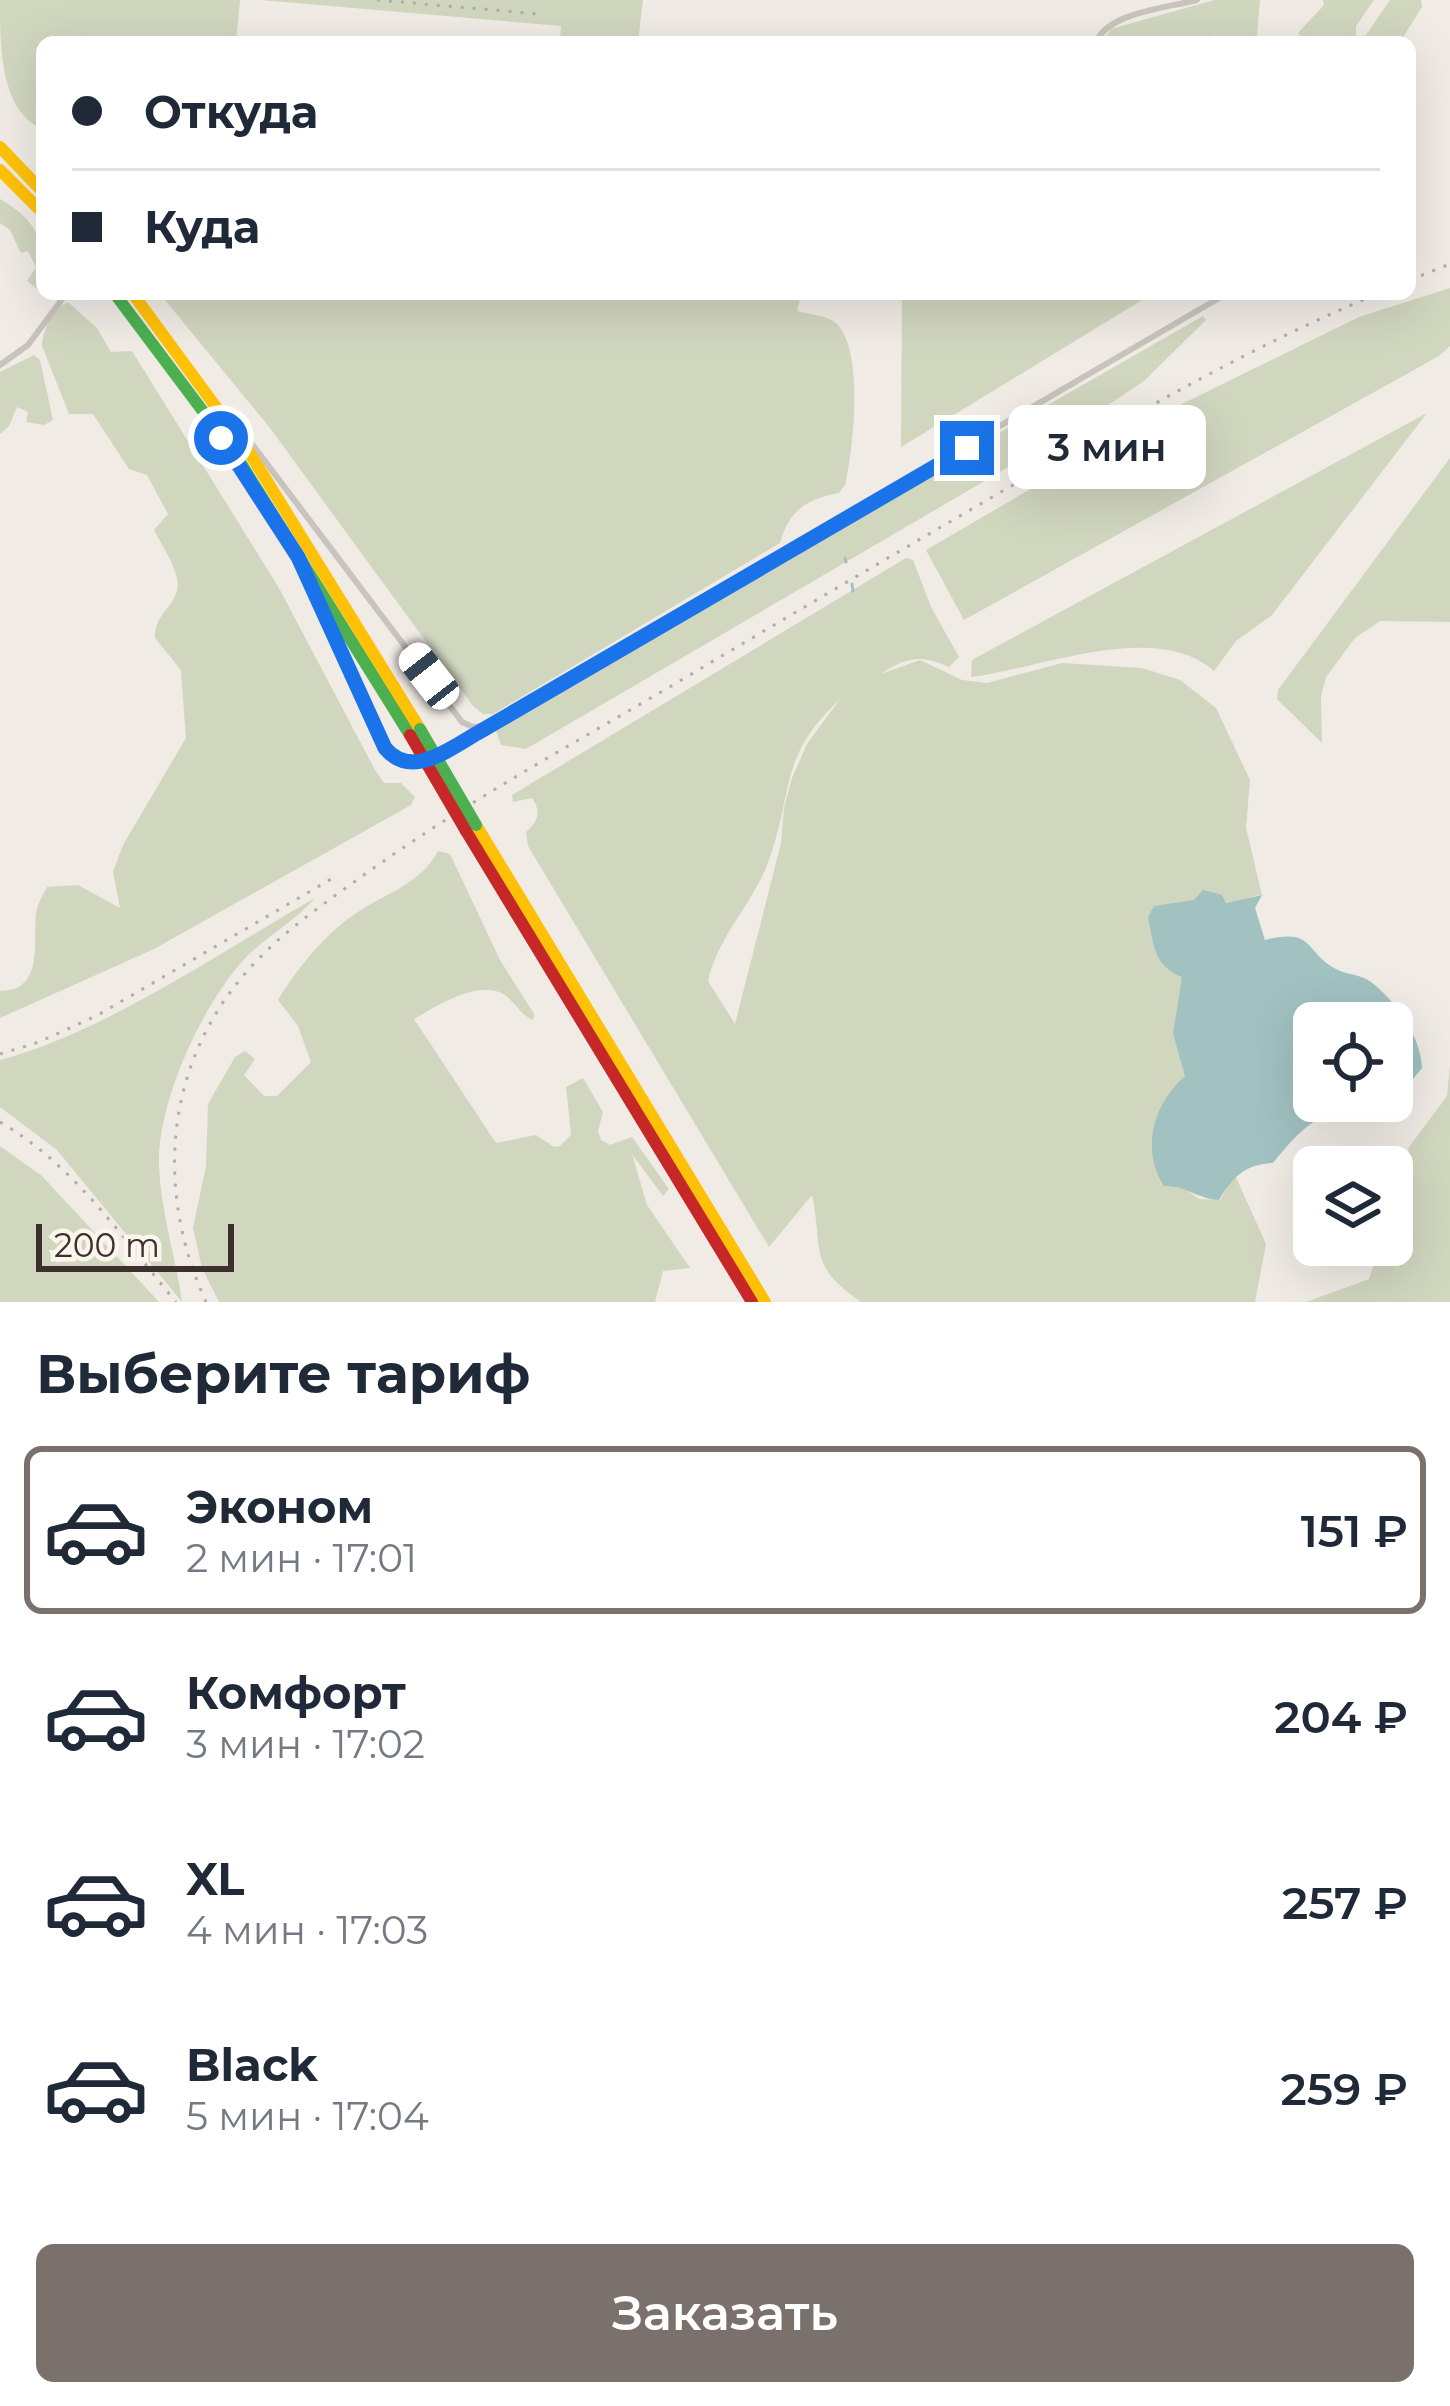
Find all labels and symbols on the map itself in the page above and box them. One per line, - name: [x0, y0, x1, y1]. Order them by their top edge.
- callout: 3 мин: [1009, 406, 1207, 490]
- route start: [194, 411, 248, 465]
- route end: [940, 421, 994, 475]
- car: [393, 637, 465, 715]
- scale bar: [36, 1218, 234, 1271]

